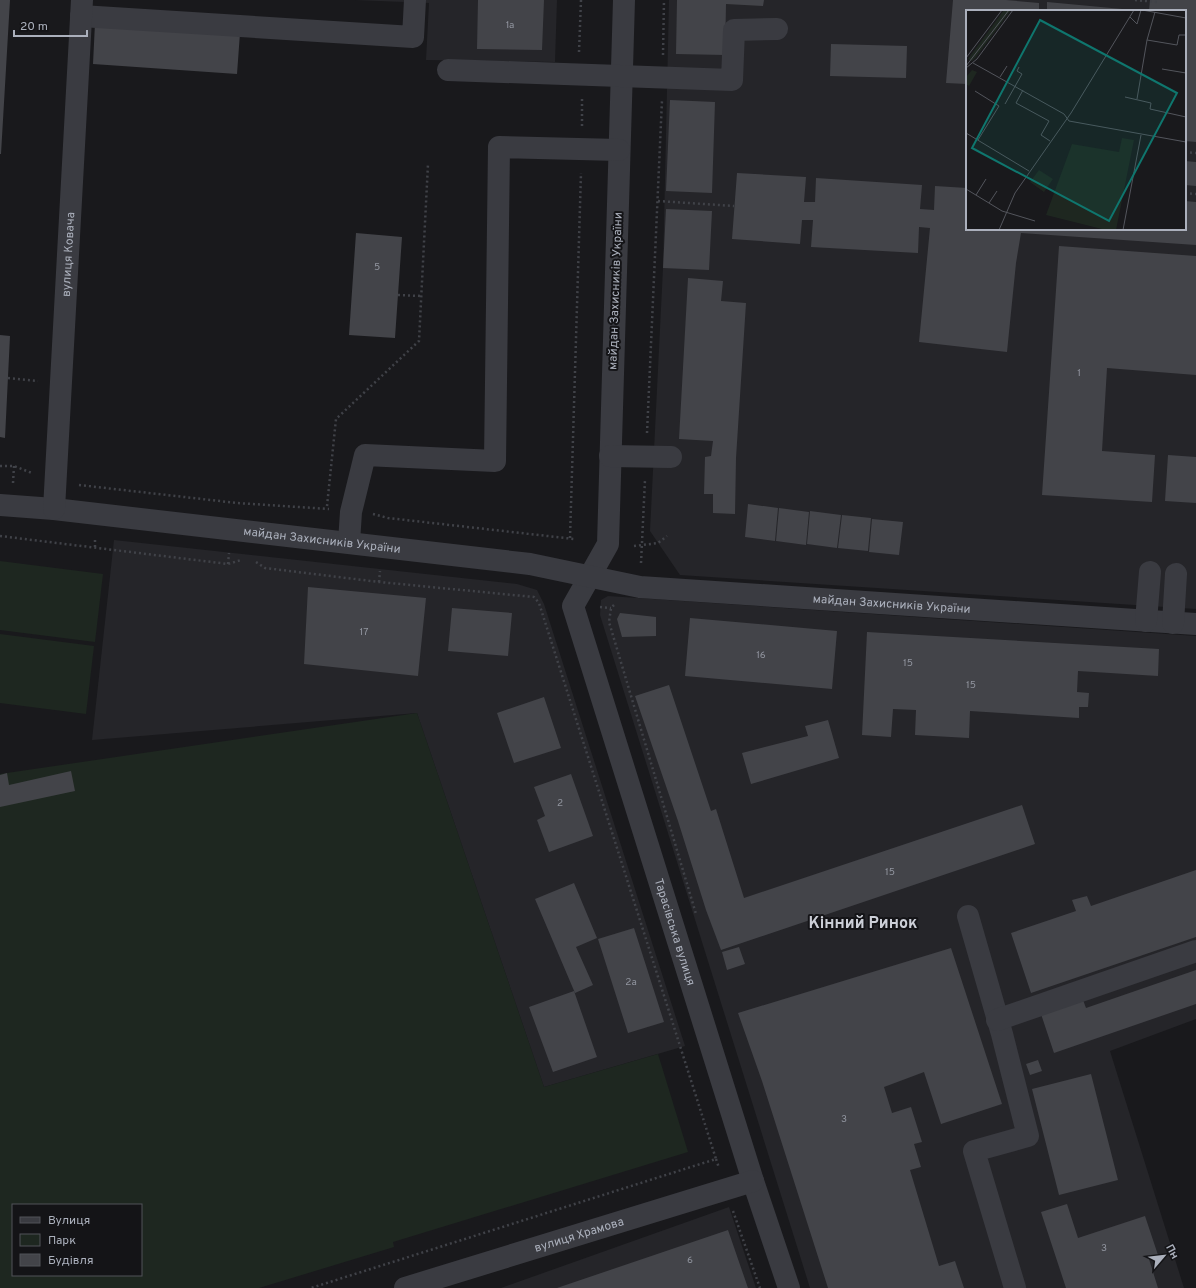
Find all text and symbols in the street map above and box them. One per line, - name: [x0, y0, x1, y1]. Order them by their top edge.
- inset map: [966, 10, 1186, 230]
- scale bar: [14, 12, 87, 38]
- text: 20 m: [20, 19, 48, 35]
- house number: 1а: [506, 19, 514, 32]
- street label: вулиця Ковача: [59, 212, 79, 297]
- street label: майдан Захисників України: [605, 212, 627, 370]
- house number: 5: [374, 261, 380, 274]
- house number: 1: [1077, 367, 1081, 380]
- street label: майдан Захисників України: [242, 524, 401, 558]
- street label: майдан Захисників України: [812, 592, 971, 618]
- house number: 17: [360, 626, 368, 639]
- house number: 16: [756, 649, 766, 662]
- house number: 15: [903, 657, 913, 670]
- house number: 15: [966, 679, 976, 692]
- house number: 2: [557, 797, 563, 810]
- house number: 15: [885, 866, 895, 879]
- street label: Тарасівська вулиця: [650, 877, 698, 988]
- district label: Кінний Ринок: [809, 914, 917, 934]
- house number: 2а: [625, 976, 637, 989]
- house number: 3: [841, 1113, 847, 1126]
- legend: [12, 1204, 142, 1276]
- text: Вулиця: [48, 1213, 90, 1229]
- street label: вулиця Храмова: [533, 1214, 626, 1257]
- text: Парк: [48, 1233, 76, 1249]
- north arrow: [1144, 1236, 1184, 1276]
- house number: 3: [1101, 1242, 1107, 1255]
- text: Пн: [1162, 1242, 1182, 1262]
- text: Будівля: [48, 1253, 94, 1269]
- house number: 6: [687, 1254, 693, 1267]

